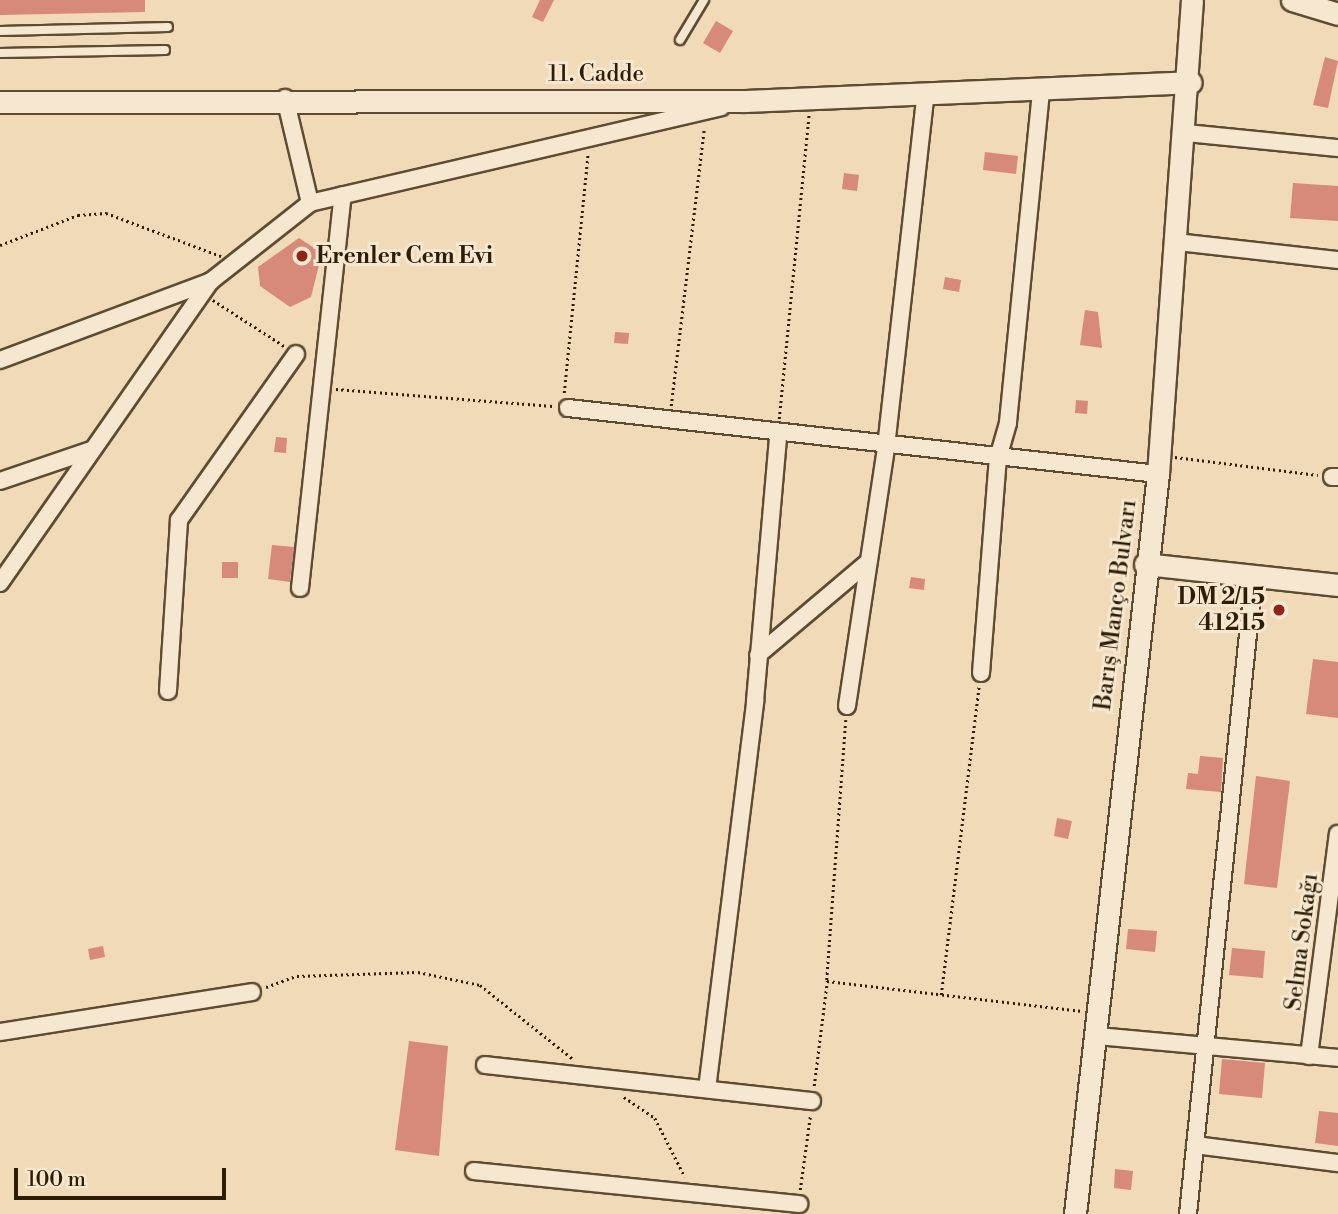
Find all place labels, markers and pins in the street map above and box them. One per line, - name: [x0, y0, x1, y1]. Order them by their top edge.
- place label: Erenler Cem Evi: [316, 242, 493, 270]
- marker: Erenler Cem Evi: [294, 248, 310, 264]
- place label: DM 2/15 41215: [1178, 583, 1265, 637]
- marker: DM 2/15 41215: [1271, 602, 1287, 618]

